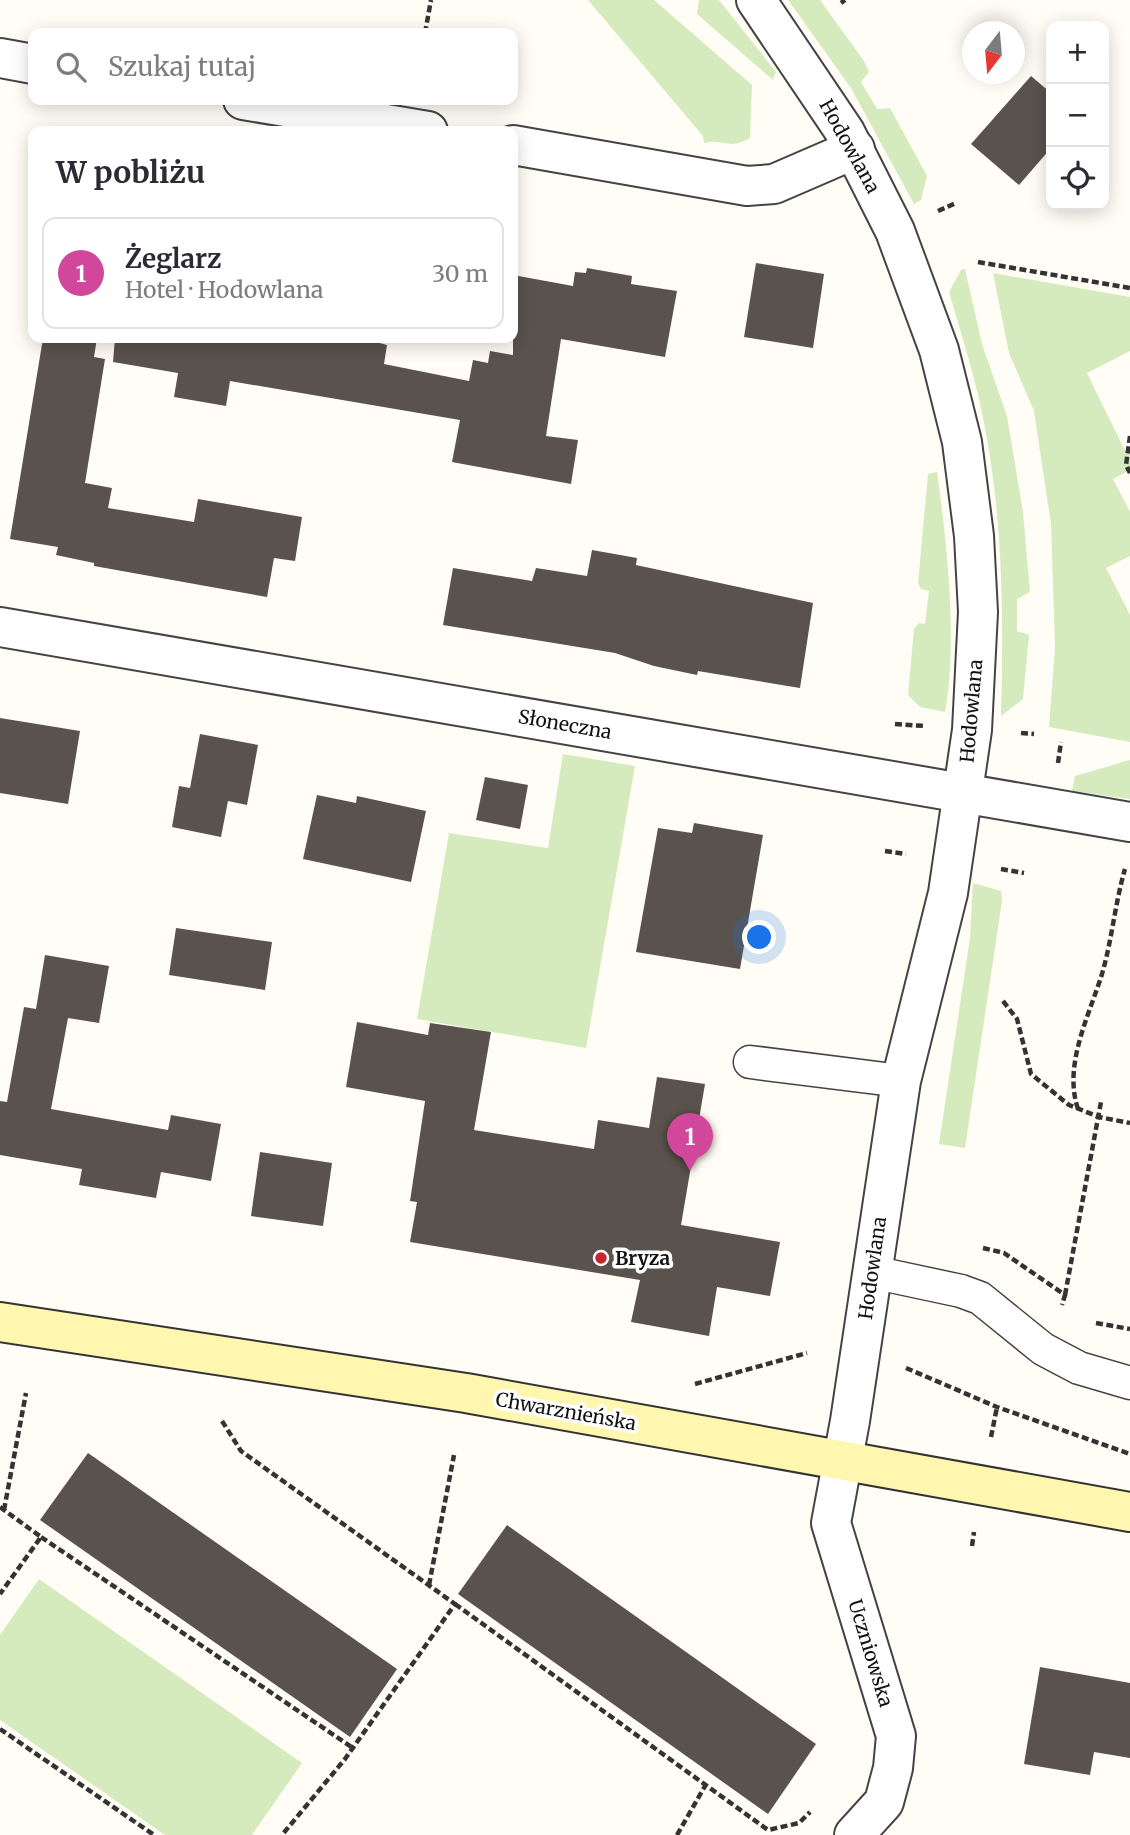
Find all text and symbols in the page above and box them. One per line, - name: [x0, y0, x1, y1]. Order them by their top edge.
- north arrow: [962, 21, 1025, 84]
- map controls: [1046, 21, 1109, 210]
- button: +: [1046, 21, 1109, 84]
- search box: [28, 28, 518, 105]
- icon: search: [52, 48, 90, 86]
- text: Szukaj tutaj: [108, 50, 256, 83]
- button: −: [1046, 84, 1109, 147]
- street label: Hodowlana: [814, 95, 886, 197]
- button: locate: [1046, 147, 1109, 210]
- text: W pobliżu: [56, 153, 205, 191]
- text: Żeglarz: [125, 242, 221, 275]
- text: 1: [76, 259, 86, 288]
- text: 30 m: [432, 259, 488, 288]
- text: Hotel · Hodowlana: [125, 275, 323, 304]
- street label: Hodowlana: [955, 658, 987, 764]
- street label: Słoneczna: [516, 704, 614, 744]
- your location: [742, 920, 776, 954]
- pin: 1: [667, 1113, 713, 1171]
- street label: Hodowlana: [853, 1215, 891, 1321]
- place label: Bryza: [615, 1246, 670, 1270]
- marker: Bryza: [593, 1250, 609, 1266]
- street label: Chwarznieńska: [494, 1387, 638, 1435]
- street label: Uczniowska: [843, 1596, 899, 1710]

